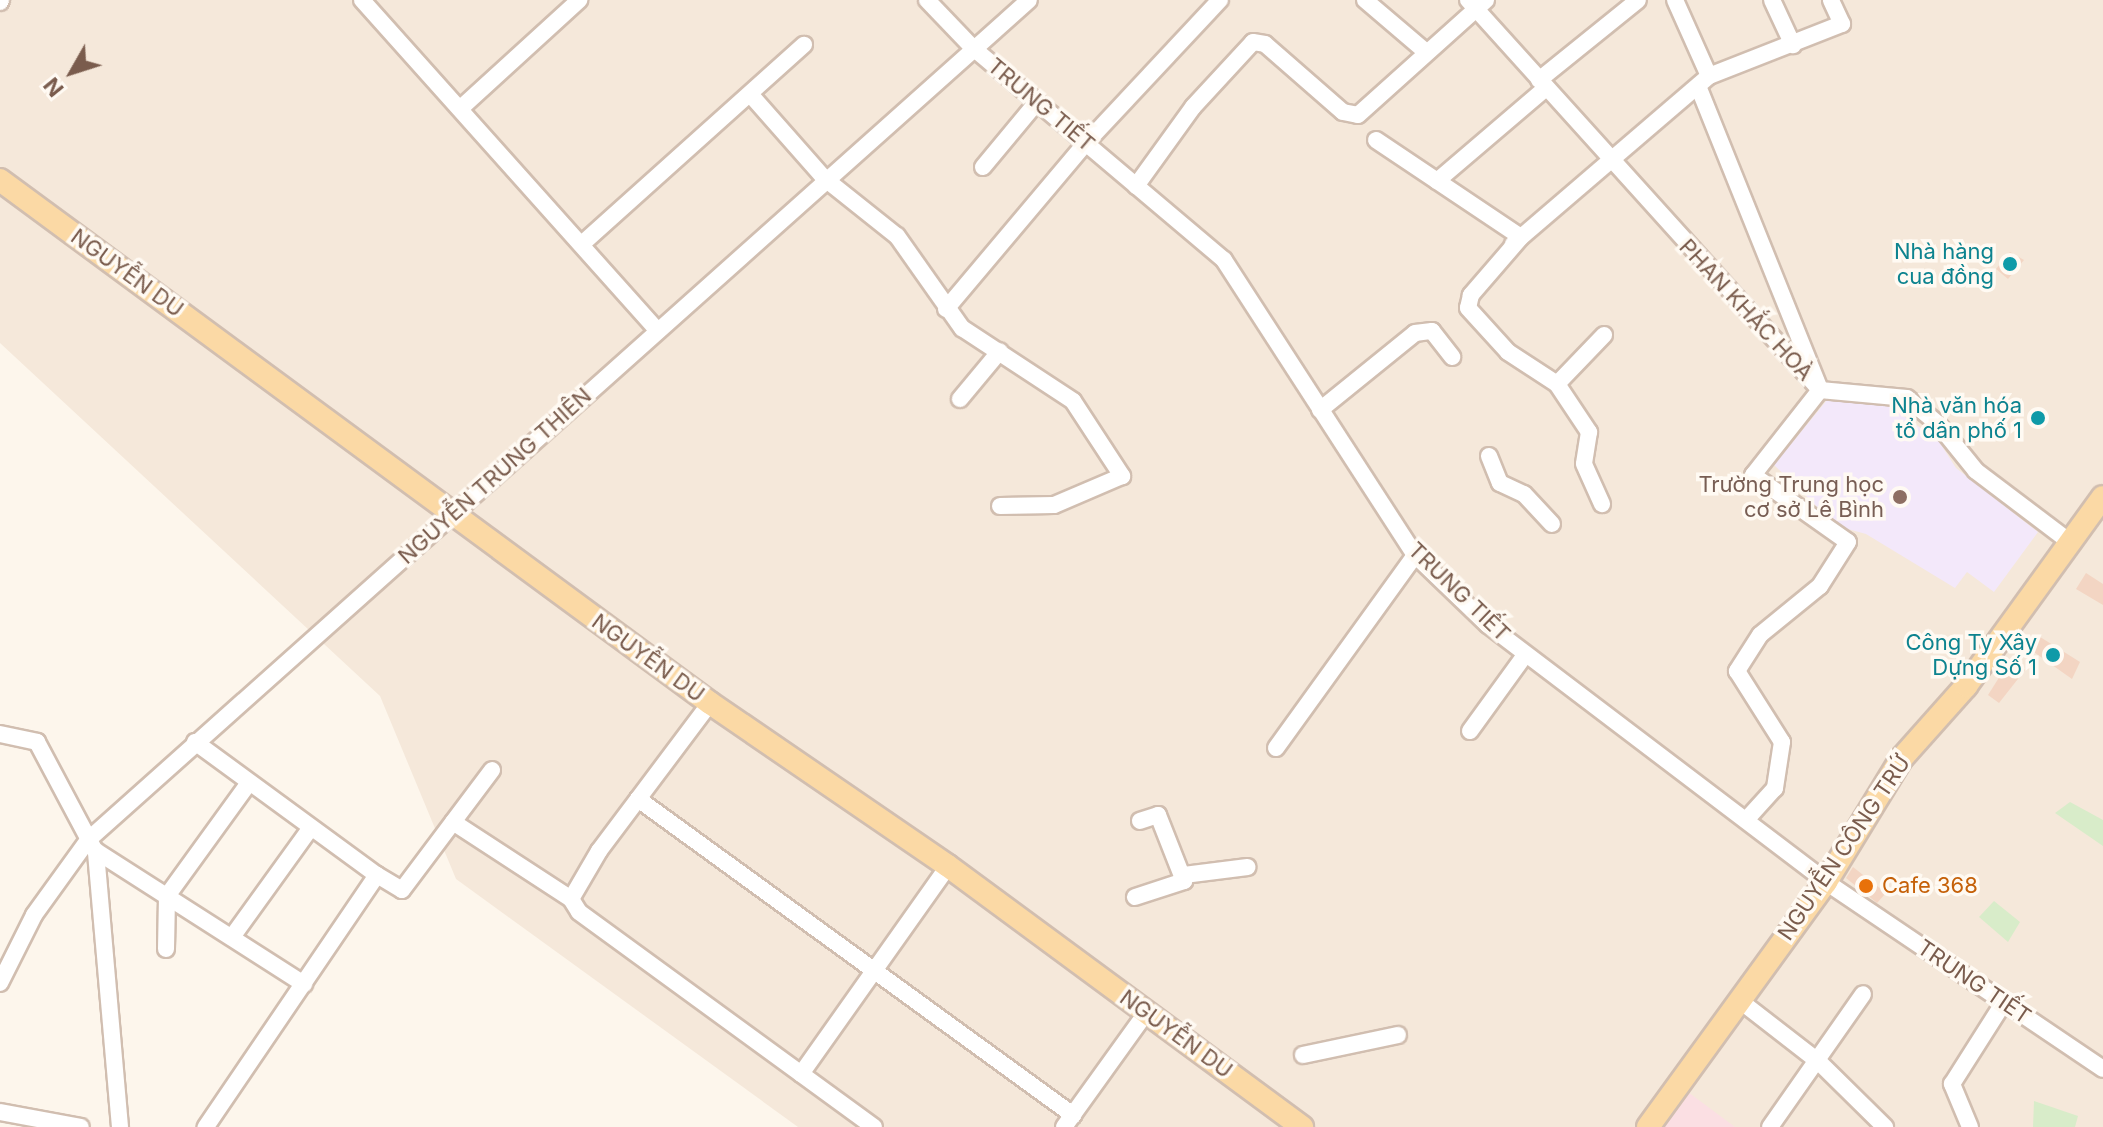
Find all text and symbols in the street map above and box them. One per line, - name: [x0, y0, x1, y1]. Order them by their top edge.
- north arrow: [32, 32, 112, 112]
- street label: TRUNG TIẾT: [982, 53, 1100, 157]
- text: N: [38, 72, 69, 102]
- street label: NGUYỄN DU: [66, 223, 188, 323]
- street label: PHAN KHẮC HOÀ: [1674, 234, 1818, 386]
- place label: Nhà hàng cua đồng: [1894, 238, 1994, 290]
- marker: Nhà hàng cua đồng: [2001, 255, 2019, 273]
- street label: NGUYỄN TRUNG THIÊN: [393, 382, 597, 570]
- place label: Nhà văn hóa tổ dân phố 1: [1891, 392, 2022, 444]
- marker: Nhà văn hóa tổ dân phố 1: [2029, 409, 2047, 427]
- place label: Trường Trung học cơ sở Lê Bình: [1698, 471, 1884, 522]
- marker: Trường Trung học cơ sở Lê Bình: [1891, 488, 1909, 506]
- street label: TRUNG TIẾT: [1403, 537, 1515, 647]
- street label: NGUYỄN DU: [587, 608, 709, 708]
- place label: Công Ty Xây Dựng Số 1: [1906, 629, 2037, 680]
- marker: Công Ty Xây Dựng Số 1: [2044, 646, 2062, 664]
- street label: NGUYỄN CÔNG TRỨ: [1772, 751, 1916, 945]
- place label: Cafe 368: [1882, 873, 1978, 899]
- marker: Cafe 368: [1857, 877, 1875, 895]
- street label: TRUNG TIẾT: [1912, 934, 2036, 1030]
- street label: NGUYỄN DU: [1115, 984, 1237, 1084]

